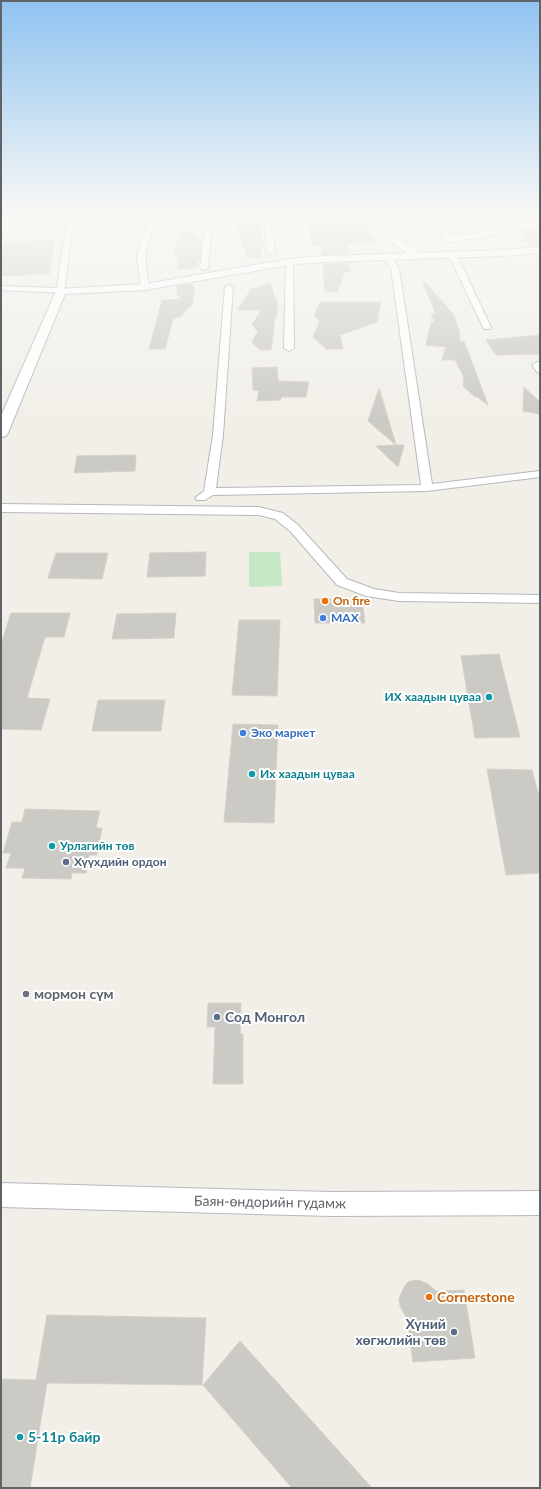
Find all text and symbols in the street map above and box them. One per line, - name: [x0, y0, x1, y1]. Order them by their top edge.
- place label: On fire: [333, 593, 371, 608]
- marker: On fire: [320, 596, 330, 606]
- place label: МАХ: [331, 610, 360, 625]
- marker: МАХ: [318, 613, 328, 623]
- place label: ИХ хаадын цуваа: [384, 689, 481, 704]
- marker: ИХ хаадын цуваа: [484, 692, 494, 702]
- place label: Эко маркет: [251, 725, 316, 740]
- marker: Эко маркет: [238, 728, 248, 738]
- place label: Их хаадын цуваа: [260, 766, 355, 781]
- marker: Их хаадын цуваа: [247, 769, 257, 779]
- place label: Урлагийн төв: [59, 838, 135, 853]
- marker: Урлагийн төв: [47, 841, 57, 851]
- place label: Хүүхдийн ордон: [74, 854, 167, 869]
- marker: Хүүхдийн ордон: [61, 857, 71, 867]
- place label: мормон сүм: [34, 985, 114, 1002]
- marker: мормон сүм: [21, 989, 31, 999]
- place label: Сод Монгол: [225, 1008, 305, 1025]
- marker: Сод Монгол: [212, 1012, 222, 1022]
- street label: Баян-өндорийн гудамж: [194, 1192, 346, 1211]
- place label: Cornerstone: [437, 1288, 515, 1305]
- marker: Cornerstone: [424, 1292, 434, 1302]
- place label: Хүний хөгжлийн төв: [356, 1315, 446, 1348]
- marker: Хүний хөгжлийн төв: [449, 1327, 459, 1337]
- place label: 5-11р байр: [28, 1428, 100, 1445]
- marker: 5-11р байр: [15, 1432, 25, 1442]

